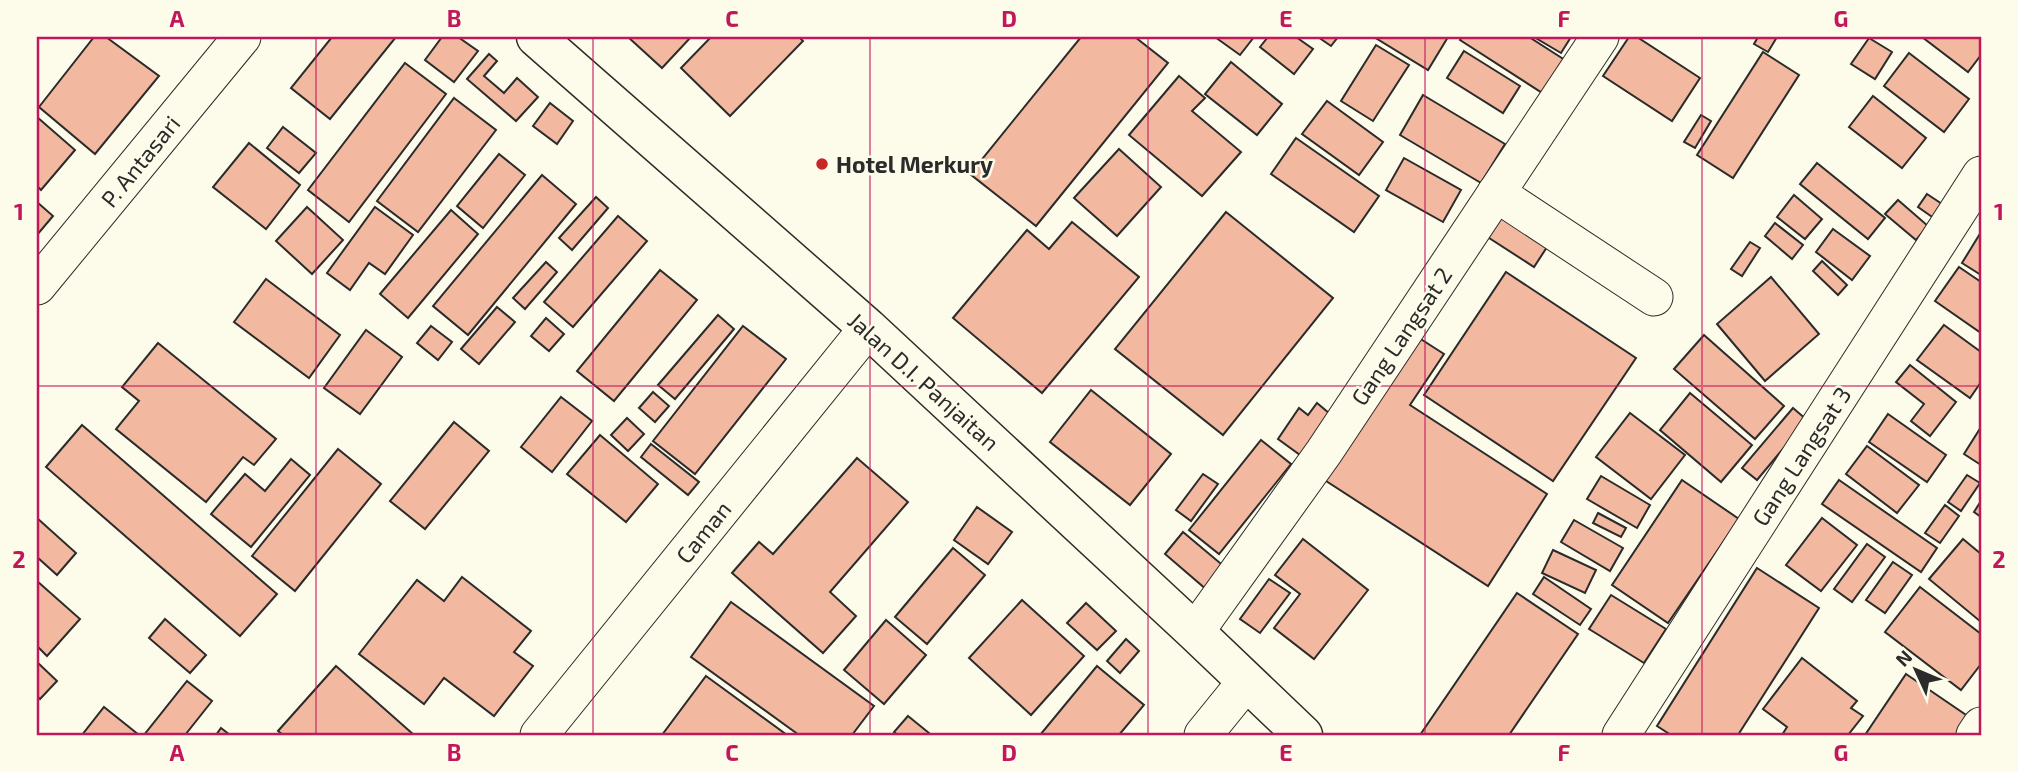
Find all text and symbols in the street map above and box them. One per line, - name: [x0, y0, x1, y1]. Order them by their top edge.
- text: A: [169, 4, 185, 32]
- text: B: [447, 4, 461, 32]
- text: C: [725, 4, 739, 32]
- text: D: [1001, 4, 1017, 32]
- text: E: [1279, 4, 1293, 32]
- text: F: [1558, 4, 1571, 32]
- text: G: [1834, 4, 1848, 32]
- street label: P. Antasari: [95, 109, 185, 213]
- place label: Hotel Merkury: [836, 150, 993, 178]
- marker: Hotel Merkury: [814, 156, 830, 172]
- text: 1: [14, 197, 24, 225]
- text: 1: [1994, 197, 2004, 225]
- street label: Gang Langsat 2: [1345, 262, 1457, 410]
- street label: Jalan D.I. Panjaitan: [843, 306, 1005, 456]
- street label: Gang Langsat 3: [1746, 381, 1856, 531]
- street label: Caman: [670, 495, 736, 569]
- text: 2: [12, 545, 26, 573]
- text: 2: [1992, 545, 2006, 573]
- north arrow: [1882, 636, 1952, 706]
- text: N: [1890, 645, 1916, 671]
- text: A: [169, 738, 185, 766]
- text: B: [447, 738, 461, 766]
- text: C: [725, 738, 739, 766]
- text: D: [1001, 738, 1017, 766]
- text: E: [1279, 738, 1293, 766]
- text: F: [1558, 738, 1571, 766]
- text: G: [1834, 738, 1848, 766]

